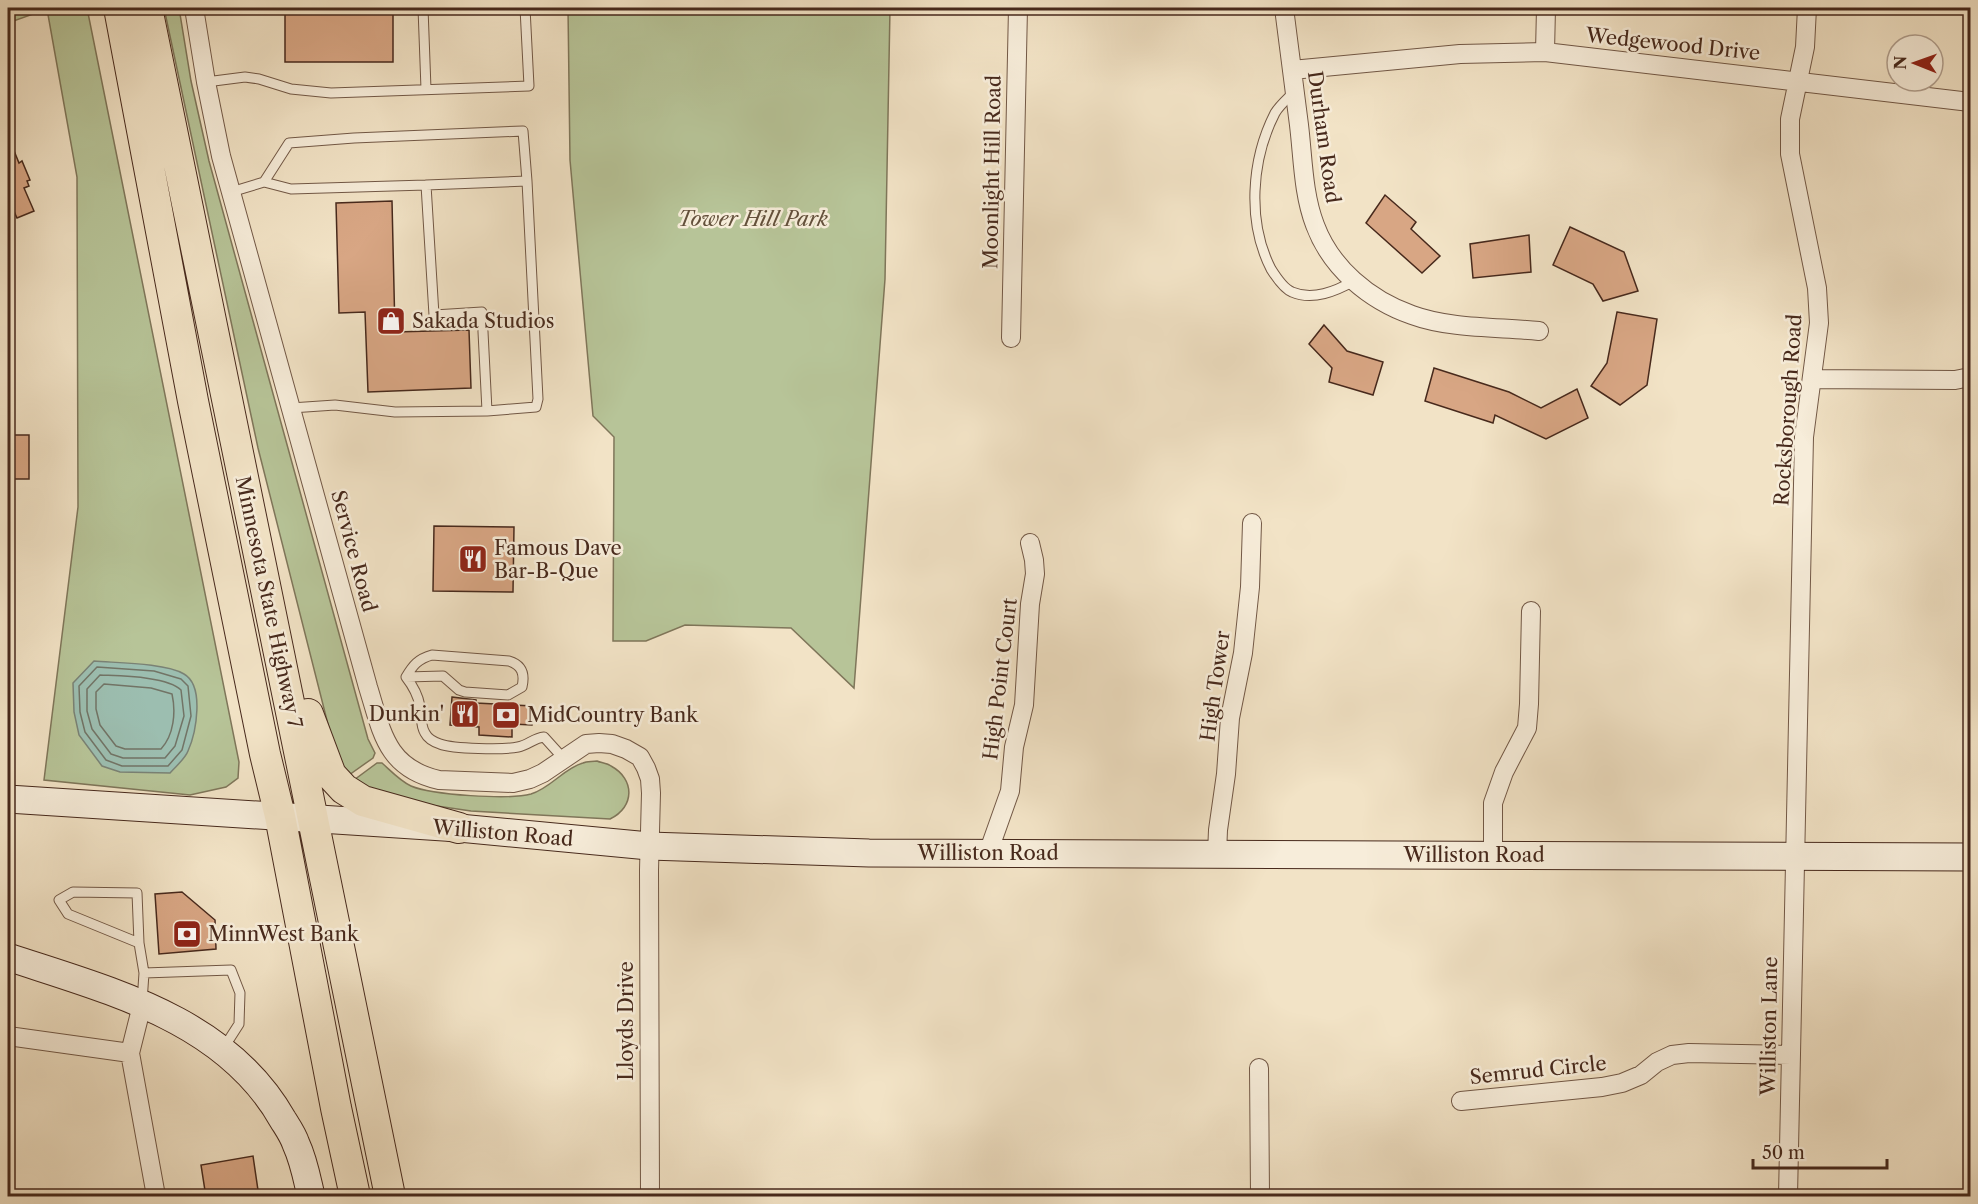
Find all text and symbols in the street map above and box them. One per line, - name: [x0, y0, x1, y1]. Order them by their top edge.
- street label: Wedgewood Drive: [1584, 23, 1761, 65]
- north arrow: [1885, 33, 1945, 93]
- text: N: [1890, 56, 1910, 70]
- street label: Durham Road: [1303, 69, 1345, 205]
- street label: Moonlight Hill Road: [978, 75, 1006, 269]
- park label: Tower Hill Park: [678, 207, 828, 231]
- shop icon: Sakada Studios: [375, 305, 407, 337]
- place label: Sakada Studios: [412, 309, 555, 333]
- street label: Rocksborough Road: [1769, 313, 1807, 507]
- street label: Minnesota State Highway 7: [231, 474, 307, 730]
- street label: Service Road: [326, 488, 382, 614]
- place label: Famous Dave Bar-B-Que: [494, 536, 622, 583]
- restaurant icon: Famous Dave Bar-B-Que: [457, 543, 489, 575]
- street label: High Point Court: [978, 597, 1022, 761]
- street label: High Tower: [1195, 629, 1235, 743]
- restaurant icon: Dunkin': [449, 698, 481, 730]
- bank icon: MidCountry Bank: [490, 699, 522, 731]
- place label: Dunkin': [369, 702, 444, 726]
- place label: MidCountry Bank: [527, 703, 699, 727]
- street label: Williston Road: [431, 815, 574, 851]
- street label: Williston Road: [916, 841, 1059, 865]
- street label: Williston Road: [1402, 843, 1545, 867]
- bank icon: MinnWest Bank: [171, 918, 203, 950]
- place label: MinnWest Bank: [208, 922, 360, 946]
- street label: Williston Lane: [1756, 956, 1782, 1097]
- street label: Lloyds Drive: [614, 961, 638, 1081]
- street label: Semrud Circle: [1468, 1051, 1608, 1089]
- scale bar: [1753, 1132, 1886, 1170]
- text: 50 m: [1762, 1142, 1805, 1164]

